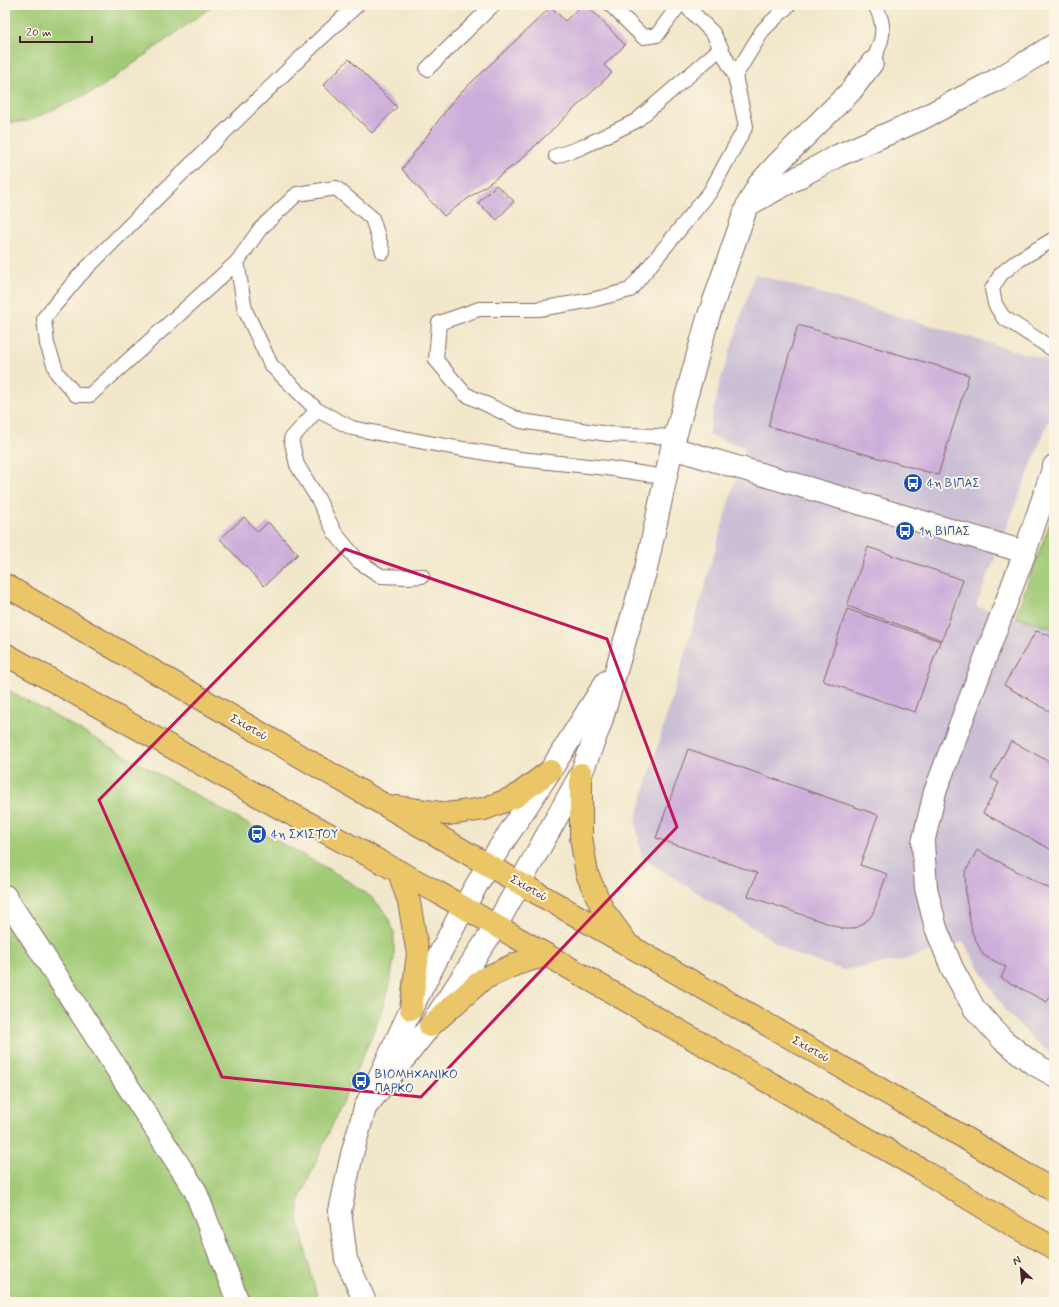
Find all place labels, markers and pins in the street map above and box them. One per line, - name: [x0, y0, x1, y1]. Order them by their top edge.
- bus stop icon: 4η ΒΙΠΑΣ: [902, 472, 924, 494]
- place label: 4η ΒΙΠΑΣ: [927, 476, 980, 492]
- bus stop icon: 1η ΒΙΠΑΣ: [894, 520, 916, 542]
- place label: 1η ΒΙΠΑΣ: [919, 524, 970, 540]
- bus stop icon: 4η ΣΧΙΣΤΟΥ: [246, 823, 268, 845]
- place label: 4η ΣΧΙΣΤΟΥ: [271, 827, 338, 843]
- place label: ΒΙΟΜΗΧΑΝΙΚΟ ΠΑΡΚΟ: [375, 1067, 458, 1097]
- bus stop icon: ΒΙΟΜΗΧΑΝΙΚΟ ΠΑΡΚΟ: [350, 1070, 372, 1092]

